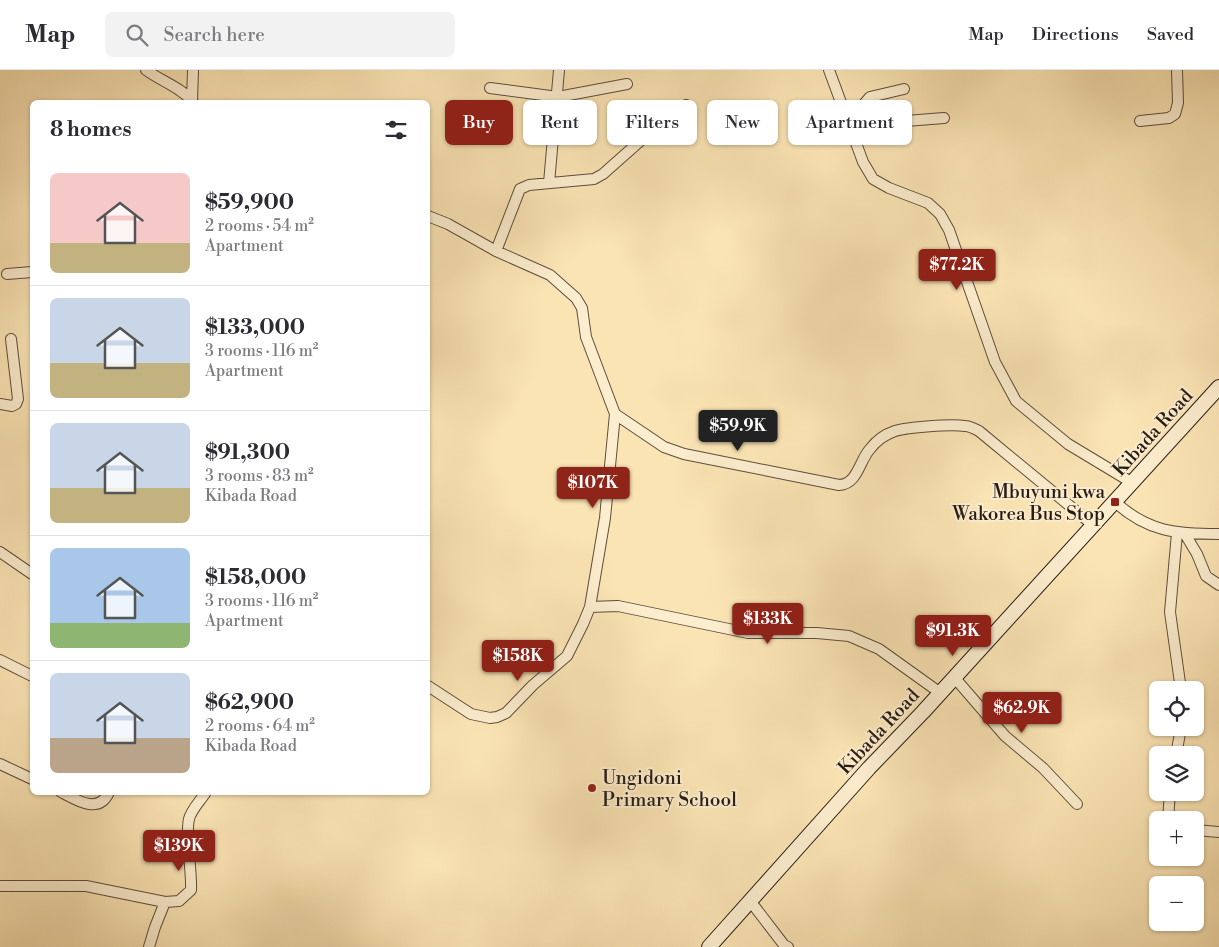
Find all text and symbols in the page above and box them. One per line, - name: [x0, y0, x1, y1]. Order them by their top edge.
- search box: [105, 12, 455, 57]
- text: Map: [25, 20, 75, 50]
- icon: search: [123, 21, 151, 49]
- text: Search here: [163, 23, 265, 47]
- text: Map: [968, 23, 1004, 46]
- text: Directions: [1032, 23, 1119, 46]
- text: Saved: [1147, 23, 1194, 46]
- chip: Buy: [445, 100, 513, 145]
- chip: Rent: [523, 100, 597, 145]
- chip: Filters: [607, 100, 697, 145]
- chip: New: [707, 100, 778, 145]
- chip: Apartment: [788, 100, 912, 145]
- icon: filters: [382, 116, 410, 144]
- text: 8 homes: [50, 117, 132, 143]
- text: $59,900: [205, 190, 294, 216]
- icon: home: [90, 193, 150, 253]
- text: 2 rooms · 54 m²: [205, 216, 314, 236]
- text: Apartment: [205, 236, 284, 256]
- pin: $77.2K: [916, 248, 998, 291]
- text: $77.2K: [930, 255, 984, 275]
- text: $133,000: [205, 315, 305, 341]
- icon: home: [90, 318, 150, 378]
- text: 3 rooms · 116 m²: [205, 341, 318, 361]
- text: Apartment: [205, 361, 284, 381]
- street label: Kibada Road: [1107, 384, 1198, 481]
- pin: $59.9K: [697, 410, 779, 452]
- text: $59.9K: [710, 416, 766, 436]
- text: $91,300: [205, 440, 290, 466]
- icon: home: [90, 443, 150, 503]
- text: 3 rooms · 83 m²: [205, 466, 314, 486]
- pin: $107K: [558, 466, 628, 509]
- text: $107K: [568, 473, 618, 493]
- place label: Mbuyuni kwa Wakorea Bus Stop: [951, 480, 1105, 526]
- text: Kibada Road: [205, 486, 297, 506]
- marker: Mbuyuni kwa Wakorea Bus Stop: [1109, 496, 1121, 508]
- text: $158,000: [205, 565, 306, 591]
- icon: home: [90, 568, 150, 628]
- text: 3 rooms · 116 m²: [205, 591, 318, 611]
- pin: $133K: [733, 602, 803, 645]
- text: $133K: [743, 609, 793, 629]
- text: Apartment: [205, 611, 284, 631]
- pin: $91.3K: [912, 614, 994, 657]
- text: $91.3K: [926, 621, 980, 641]
- pin: $158K: [483, 640, 553, 682]
- text: $158K: [493, 646, 543, 666]
- map controls: [1149, 681, 1204, 931]
- button: locate: [1149, 681, 1204, 736]
- street label: Kibada Road: [833, 684, 925, 780]
- text: $62,900: [205, 690, 294, 716]
- pin: $62.9K: [981, 692, 1063, 734]
- icon: home: [90, 693, 150, 753]
- text: $62.9K: [993, 698, 1051, 718]
- text: 2 rooms · 64 m²: [205, 716, 315, 736]
- text: Kibada Road: [205, 736, 297, 756]
- button: layers: [1149, 746, 1204, 801]
- place label: Ungidoni Primary School: [602, 766, 737, 812]
- marker: Ungidoni Primary School: [586, 782, 598, 794]
- button: +: [1149, 811, 1204, 866]
- pin: $139K: [144, 830, 214, 872]
- text: $139K: [154, 836, 204, 856]
- button: −: [1149, 876, 1204, 931]

